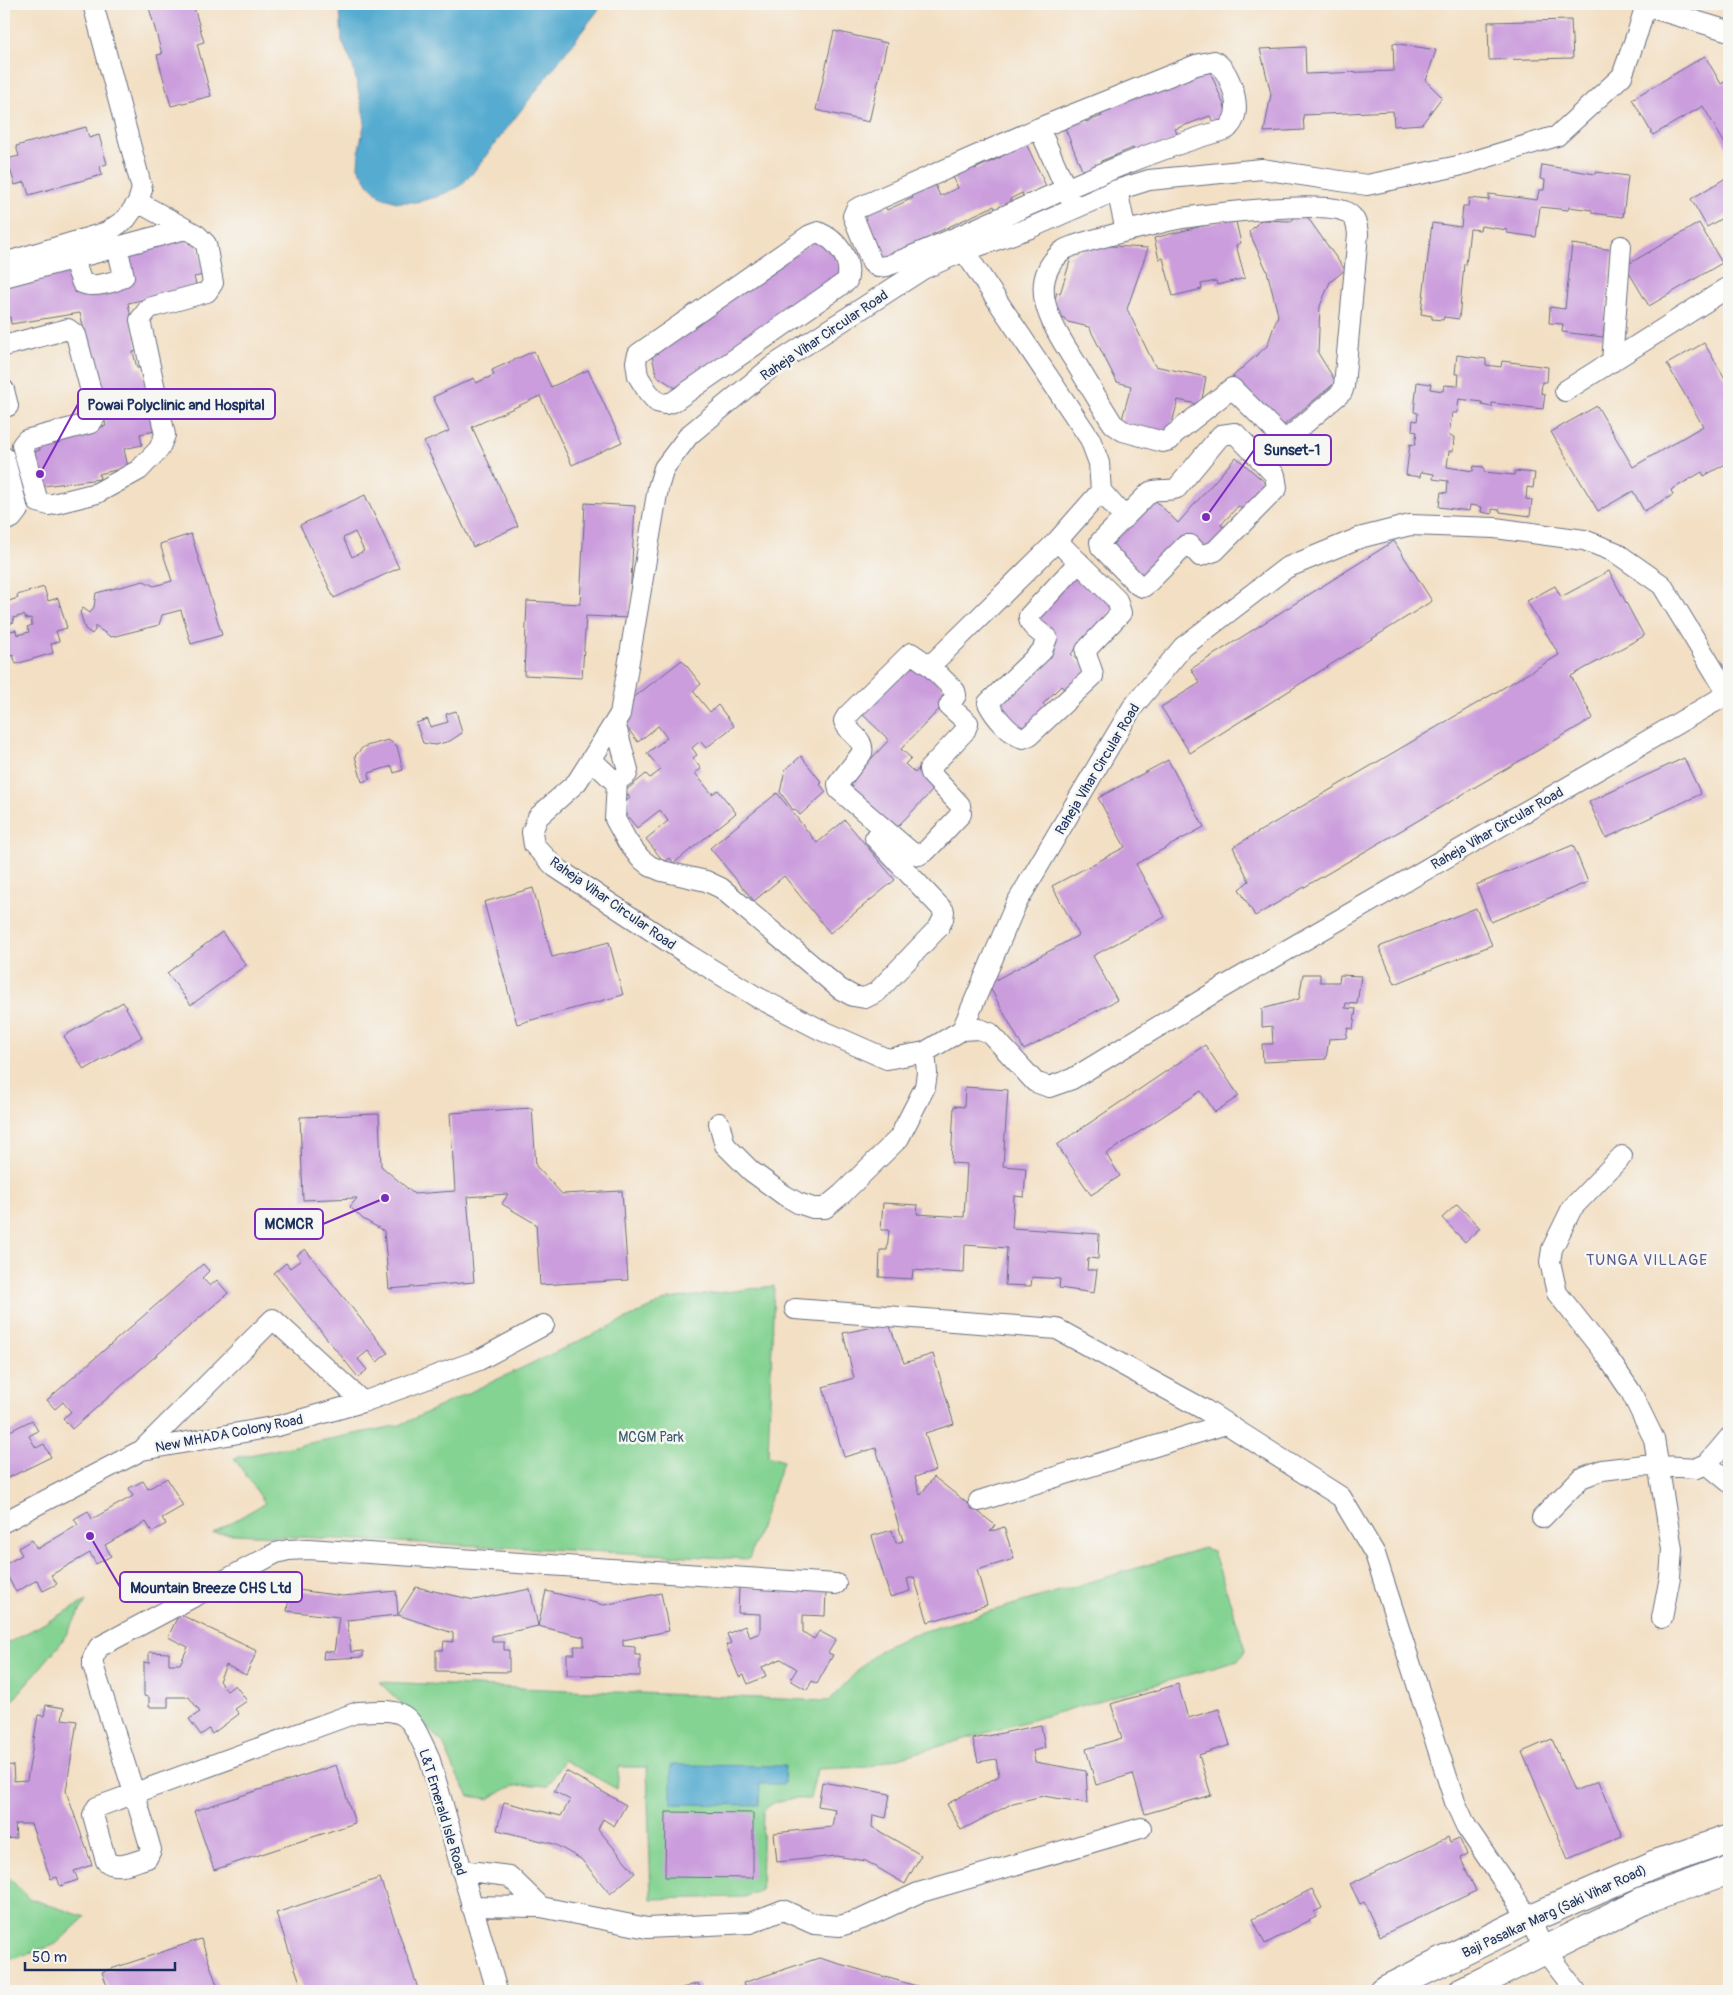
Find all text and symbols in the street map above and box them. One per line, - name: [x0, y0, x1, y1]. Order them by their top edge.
- street label: Raheja Vihar Circular Road: [757, 286, 891, 384]
- callout: Powai Polyclinic and Hospital: [78, 389, 275, 419]
- text: Powai Polyclinic and Hospital: [87, 396, 265, 415]
- callout: Sunset-1: [1254, 435, 1331, 465]
- text: Sunset-1: [1264, 441, 1320, 460]
- street label: Raheja Vihar Circular Road: [1052, 700, 1143, 838]
- street label: Raheja Vihar Circular Road: [1428, 784, 1567, 873]
- street label: Raheja Vihar Circular Road: [546, 853, 679, 953]
- callout: MCMCR: [255, 1209, 323, 1239]
- text: MCMCR: [265, 1215, 314, 1234]
- district label: TUNGA VILLAGE: [1586, 1251, 1708, 1270]
- street label: New MHADA Colony Road: [154, 1411, 305, 1456]
- park label: MCGM Park: [618, 1429, 684, 1446]
- callout: Mountain Breeze CHS Ltd: [120, 1572, 302, 1602]
- text: Mountain Breeze CHS Ltd: [130, 1579, 292, 1598]
- street label: L&T Emerald Isle Road: [415, 1747, 470, 1878]
- street label: Baji Pasalkar Marg (Saki Vihar Road): [1459, 1861, 1649, 1962]
- scale bar: [25, 1940, 175, 1972]
- text: 50 m: [32, 1948, 67, 1967]

